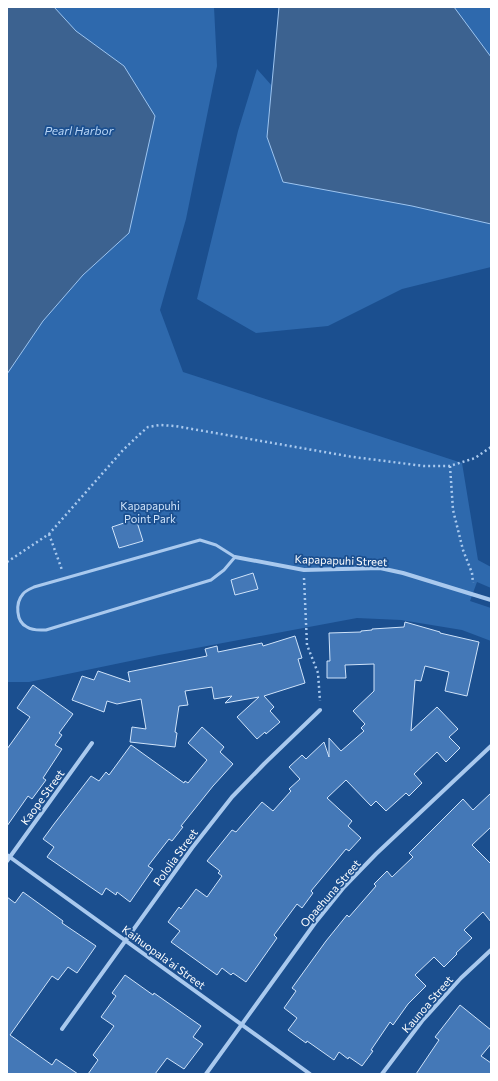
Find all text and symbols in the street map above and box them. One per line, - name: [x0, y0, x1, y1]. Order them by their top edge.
- water label: Pearl Harbor: [44, 123, 115, 137]
- park label: Kapapapuhi Point Park: [120, 499, 180, 525]
- street label: Kapapapuhi Street: [294, 552, 388, 568]
- street label: Kaope Street: [18, 766, 67, 827]
- street label: Pololia Street: [150, 826, 200, 888]
- street label: Opaehuna Street: [297, 856, 363, 929]
- street label: Kaihuopala'ai Street: [120, 922, 209, 992]
- street label: Kaunoa Street: [399, 973, 456, 1035]

